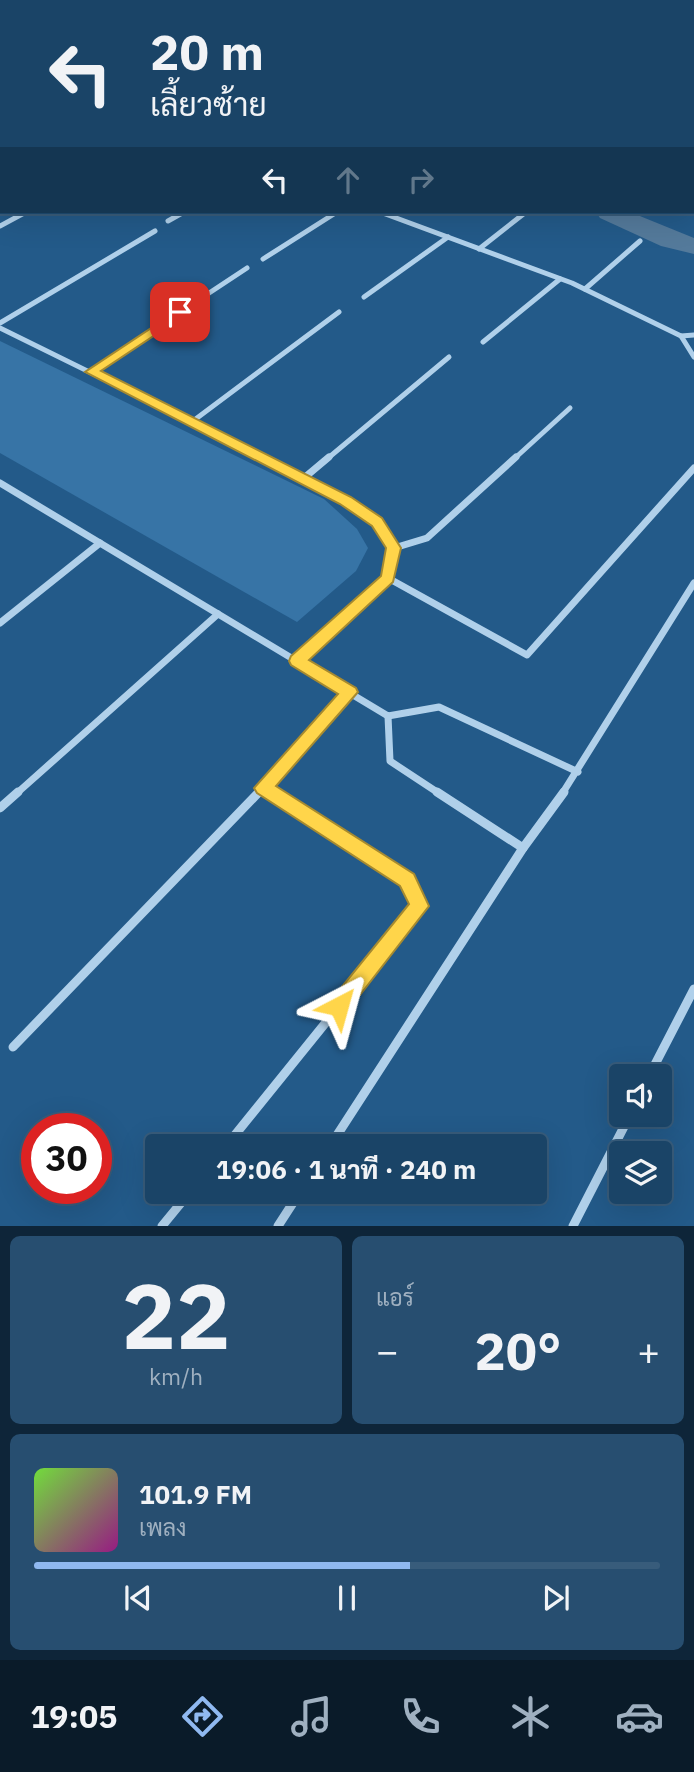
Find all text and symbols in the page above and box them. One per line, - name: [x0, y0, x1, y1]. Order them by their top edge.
- text: 20 m: [150, 20, 264, 83]
- icon: left: [35, 28, 126, 119]
- text: เลี้ยวซ้าย: [150, 83, 267, 125]
- icon: left: [256, 161, 294, 199]
- icon: ahead: [329, 161, 367, 199]
- icon: right: [402, 161, 440, 199]
- pin: [150, 282, 210, 342]
- icon: arrive: [161, 293, 199, 331]
- position arrow: [302, 969, 376, 1043]
- map controls: [609, 1064, 672, 1204]
- button: sound: [609, 1064, 672, 1127]
- speed limit sign: 30: [21, 1113, 112, 1204]
- button: layers: [609, 1141, 672, 1204]
- text: 19:06 · 1 นาที · 240 m: [216, 1152, 476, 1186]
- text: 22: [121, 1256, 231, 1374]
- text: แอร์: [376, 1282, 414, 1312]
- text: 20°: [475, 1317, 561, 1384]
- text: −: [376, 1326, 399, 1375]
- text: +: [637, 1326, 660, 1375]
- text: km/h: [149, 1361, 203, 1391]
- text: 101.9 FM: [139, 1477, 252, 1511]
- text: เพลง: [139, 1512, 186, 1542]
- icon: previous: [119, 1579, 157, 1617]
- icon: pause: [328, 1579, 366, 1617]
- icon: next: [537, 1579, 575, 1617]
- icon: directions: [178, 1692, 227, 1741]
- icon: music: [287, 1692, 336, 1741]
- icon: phone: [396, 1692, 445, 1741]
- icon: climate: [506, 1692, 555, 1741]
- icon: car: [615, 1692, 664, 1741]
- text: 19:05: [30, 1695, 118, 1737]

